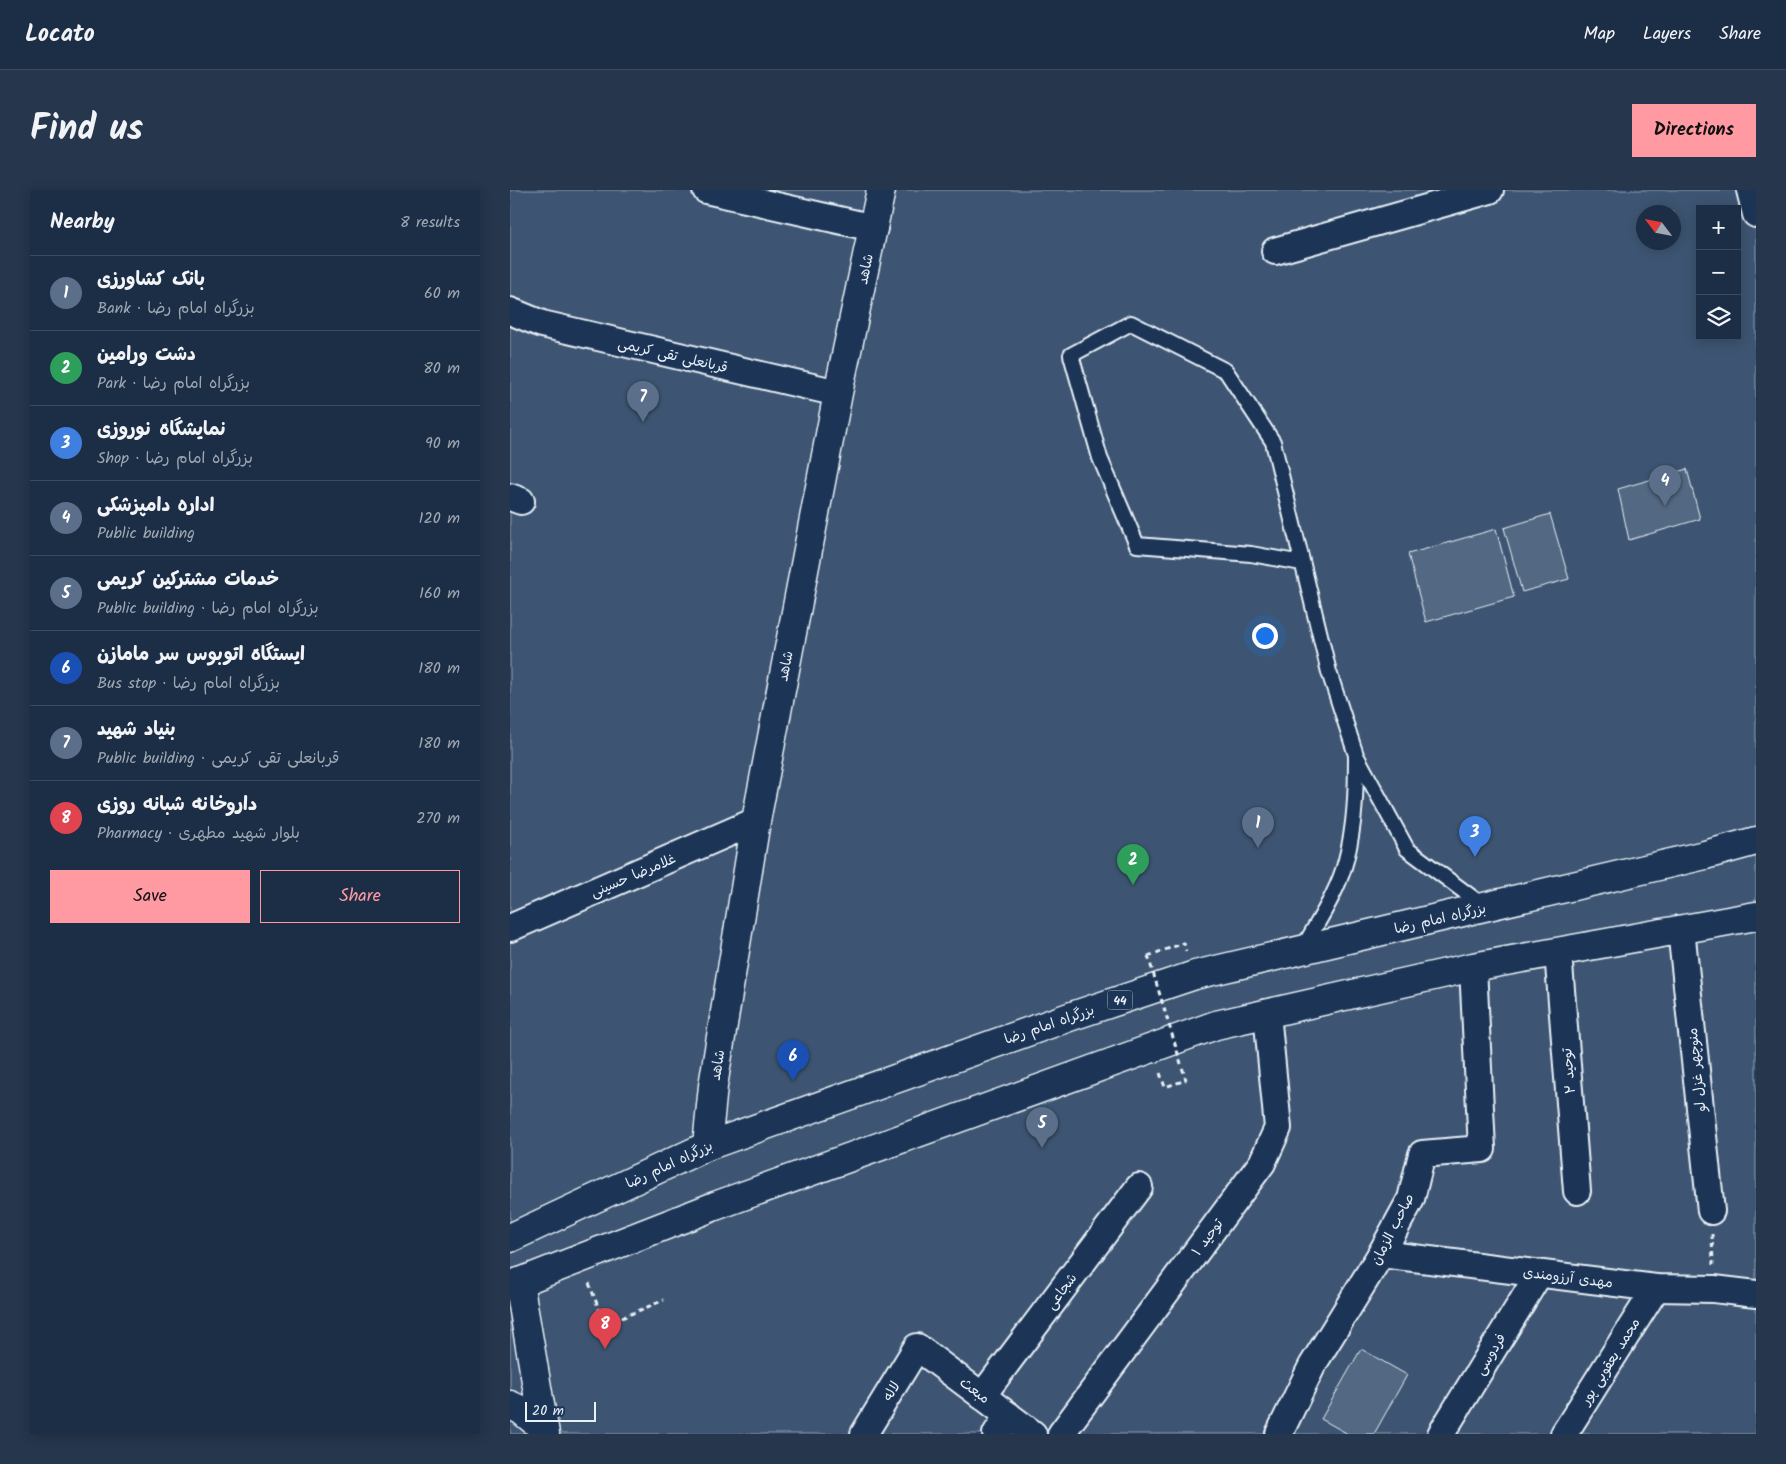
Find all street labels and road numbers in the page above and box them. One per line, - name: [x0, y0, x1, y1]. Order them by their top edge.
- street label: شاهد: [852, 252, 880, 287]
- street label: قربانعلی تقی کریمی: [616, 333, 730, 379]
- street label: شاهد: [772, 649, 800, 683]
- street label: غلامرضا حسینی: [587, 848, 680, 904]
- street label: بزرگراه امام رضا: [1392, 898, 1488, 940]
- road number: 44: [1108, 990, 1132, 1010]
- street label: بزرگراه امام رضا: [1001, 999, 1097, 1051]
- street label: منوچهر غزل لو: [1682, 1027, 1712, 1114]
- street label: توحید ۲: [1556, 1046, 1582, 1095]
- street label: شاهد: [705, 1048, 731, 1082]
- street label: بزرگراه امام رضا: [622, 1135, 717, 1195]
- street label: صاحب الزمان: [1365, 1190, 1420, 1269]
- street label: توحید ۱: [1186, 1214, 1230, 1261]
- street label: مهدی آرزومندی: [1522, 1262, 1614, 1294]
- street label: شجاعی: [1041, 1269, 1083, 1315]
- street label: محمد یعقوبی پور: [1575, 1314, 1646, 1410]
- street label: فردوسی: [1470, 1329, 1512, 1380]
- street label: مبعث: [955, 1372, 994, 1410]
- street label: لاله: [877, 1377, 906, 1406]

